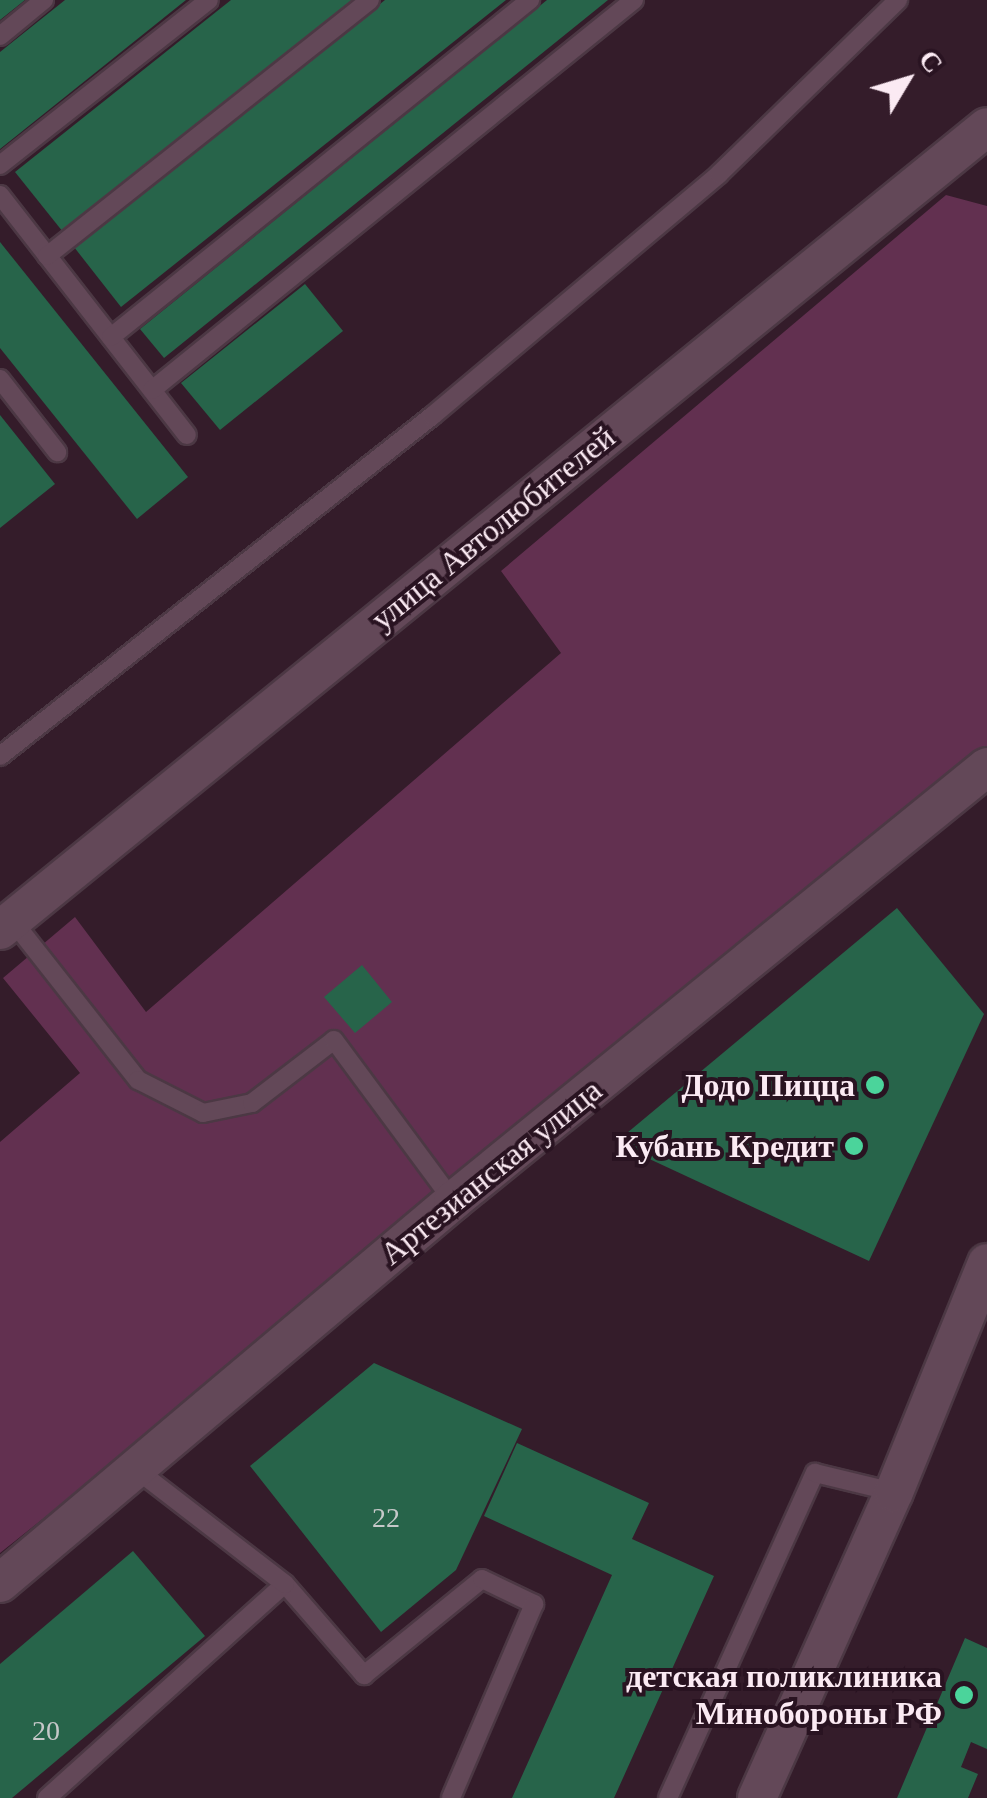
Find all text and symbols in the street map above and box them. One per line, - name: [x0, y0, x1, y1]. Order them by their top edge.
- north arrow: [857, 30, 957, 130]
- text: С: [913, 44, 949, 79]
- street label: улица Автолюбителей: [363, 418, 623, 638]
- place label: Додо Пицца: [682, 1066, 855, 1104]
- street label: Артезианская улица: [373, 1071, 609, 1273]
- marker: Додо Пицца: [864, 1074, 886, 1096]
- place label: Кубань Кредит: [616, 1127, 834, 1165]
- marker: Кубань Кредит: [843, 1135, 865, 1157]
- house number: 22: [372, 1501, 400, 1535]
- place label: детская поликлиника Минобороны РФ: [626, 1658, 942, 1733]
- marker: детская поликлиника Минобороны РФ: [951, 1682, 977, 1708]
- house number: 20: [32, 1714, 60, 1748]

